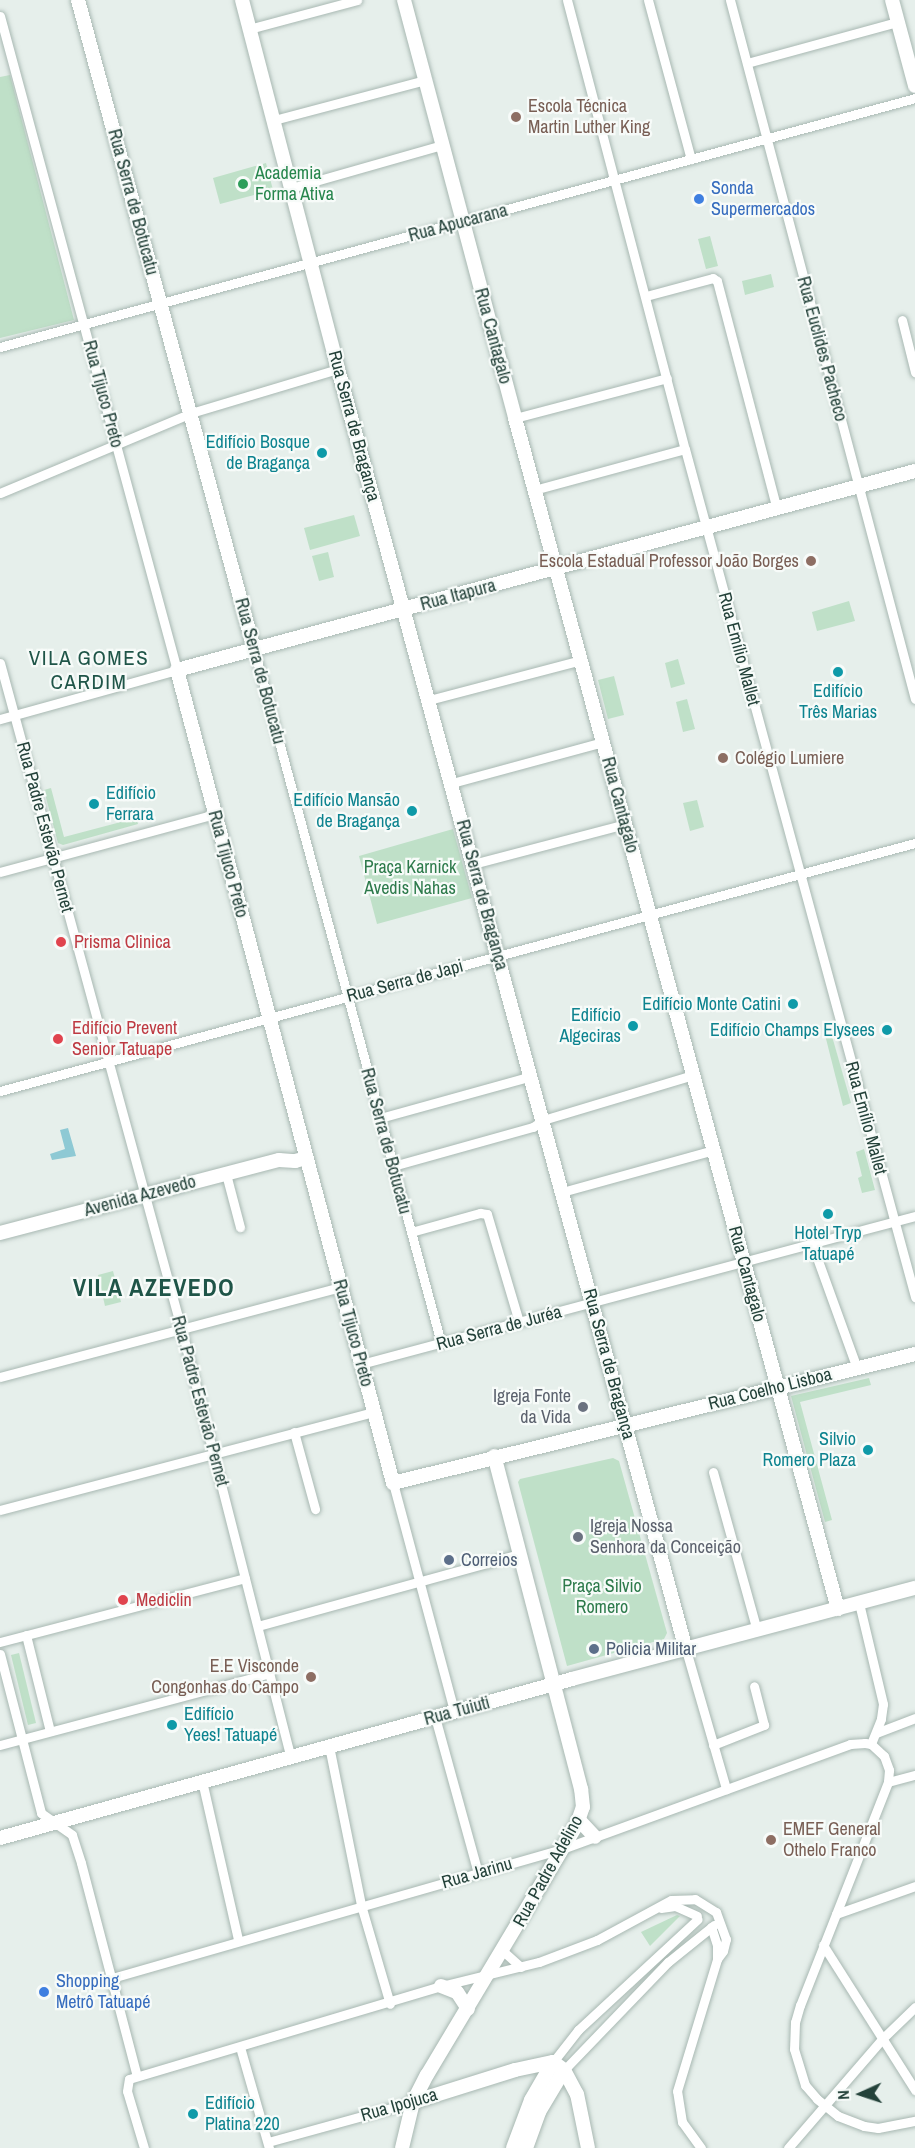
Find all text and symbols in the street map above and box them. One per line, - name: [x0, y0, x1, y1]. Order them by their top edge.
- place label: Escola Técnica Martin Luther King: [528, 96, 650, 138]
- marker: Escola Técnica Martin Luther King: [509, 110, 523, 124]
- street label: Rua Serra de Botucatu: [103, 127, 163, 277]
- place label: Academia Forma Ativa: [255, 163, 335, 206]
- marker: Academia Forma Ativa: [236, 177, 250, 191]
- place label: Sonda Supermercados: [711, 178, 815, 220]
- marker: Sonda Supermercados: [692, 192, 706, 206]
- street label: Rua Apucarana: [406, 199, 510, 247]
- street label: Rua Euclides Pacheco: [792, 274, 852, 424]
- street label: Rua Cantagalo: [470, 286, 516, 386]
- street label: Rua Tijuco Preto: [78, 338, 128, 450]
- street label: Rua Serra de Bragança: [324, 348, 384, 504]
- place label: Edifício Bosque de Bragança: [206, 432, 310, 474]
- marker: Edifício Bosque de Bragança: [315, 446, 329, 460]
- place label: Escola Estadual Professor João Borges: [539, 550, 799, 572]
- marker: Escola Estadual Professor João Borges: [804, 554, 818, 568]
- street label: Rua Itapura: [418, 575, 498, 615]
- street label: Rua Emílio Mallet: [713, 590, 765, 708]
- street label: Rua Serra de Botucatu: [230, 596, 290, 746]
- district label: VILA GOMES CARDIM: [28, 645, 150, 695]
- marker: Edifício Três Marias: [831, 665, 845, 679]
- place label: Edifício Três Marias: [799, 681, 877, 724]
- street label: Rua Padre Estevão Pernet: [12, 739, 78, 915]
- place label: Colégio Lumiere: [735, 747, 844, 769]
- marker: Colégio Lumiere: [716, 751, 730, 765]
- street label: Rua Cantagalo: [597, 755, 643, 855]
- place label: Edifício Ferrara: [106, 783, 156, 826]
- place label: Edifício Mansão de Bragança: [293, 790, 400, 832]
- marker: Edifício Ferrara: [87, 797, 101, 811]
- marker: Edifício Mansão de Bragança: [405, 804, 419, 818]
- street label: Rua Tijuco Preto: [203, 808, 253, 920]
- street label: Rua Serra de Bragança: [452, 817, 512, 973]
- park label: Praça Karnick Avedis Nahas: [364, 857, 456, 900]
- place label: Prisma Clinica: [74, 931, 171, 953]
- marker: Prisma Clinica: [52, 933, 70, 951]
- street label: Rua Serra de Japi: [344, 955, 466, 1007]
- place label: Edifício Monte Catini: [642, 993, 781, 1015]
- marker: Edifício Monte Catini: [786, 997, 800, 1011]
- place label: Edifício Algeciras: [559, 1005, 621, 1048]
- place label: Edifício Prevent Senior Tatuape: [72, 1018, 177, 1060]
- marker: Edifício Algeciras: [626, 1019, 640, 1033]
- place label: Edifício Champs Elysees: [710, 1019, 875, 1041]
- marker: Edifício Champs Elysees: [880, 1023, 894, 1037]
- marker: Edifício Prevent Senior Tatuape: [49, 1030, 67, 1048]
- street label: Rua Emílio Mallet: [840, 1059, 892, 1177]
- street label: Rua Serra de Botucatu: [356, 1066, 416, 1216]
- street label: Avenida Azevedo: [81, 1171, 199, 1221]
- marker: Hotel Tryp Tatuapé: [821, 1207, 835, 1221]
- place label: Hotel Tryp Tatuapé: [794, 1223, 862, 1266]
- street label: Rua Cantagalo: [724, 1224, 770, 1324]
- district label: VILA AZEVEDO: [72, 1274, 236, 1302]
- street label: Rua Tijuco Preto: [328, 1277, 378, 1389]
- street label: Rua Serra de Bragança: [579, 1286, 639, 1442]
- street label: Rua Serra de Juréa: [434, 1301, 564, 1355]
- street label: Rua Padre Estevão Pernet: [167, 1313, 233, 1489]
- street label: Rua Coelho Lisboa: [706, 1363, 834, 1415]
- place label: Igreja Fonte da Vida: [493, 1386, 571, 1428]
- marker: Igreja Fonte da Vida: [576, 1400, 590, 1414]
- place label: Silvio Romero Plaza: [762, 1429, 856, 1472]
- marker: Silvio Romero Plaza: [861, 1443, 875, 1457]
- place label: Igreja Nossa Senhora da Conceição: [590, 1516, 741, 1558]
- marker: Igreja Nossa Senhora da Conceição: [571, 1530, 585, 1544]
- place label: Correios: [461, 1549, 518, 1571]
- marker: Correios: [442, 1553, 456, 1567]
- park label: Praça Silvio Romero: [562, 1576, 642, 1618]
- place label: Mediclin: [136, 1589, 192, 1611]
- marker: Mediclin: [114, 1591, 132, 1609]
- place label: Policia Militar: [606, 1638, 696, 1660]
- marker: Policia Militar: [587, 1642, 601, 1656]
- place label: E.E Visconde Congonhas do Campo: [151, 1656, 299, 1698]
- marker: E.E Visconde Congonhas do Campo: [304, 1670, 318, 1684]
- street label: Rua Tuiuti: [422, 1692, 492, 1730]
- place label: Edifício Yees! Tatuapé: [184, 1704, 277, 1746]
- marker: Edifício Yees! Tatuapé: [165, 1718, 179, 1732]
- street label: Rua Padre Adelino: [508, 1811, 588, 1931]
- place label: EMEF General Othelo Franco: [783, 1819, 881, 1862]
- marker: EMEF General Othelo Franco: [764, 1833, 778, 1847]
- street label: Rua Jarinu: [439, 1853, 515, 1893]
- place label: Shopping Metrô Tatuapé: [56, 1971, 151, 2014]
- marker: Shopping Metrô Tatuapé: [37, 1985, 51, 1999]
- north arrow: [831, 2064, 891, 2124]
- street label: Rua Ipojuca: [358, 2084, 440, 2126]
- text: N: [832, 2090, 854, 2100]
- place label: Edifício Platina 220: [205, 2093, 280, 2136]
- marker: Edifício Platina 220: [186, 2107, 200, 2121]

